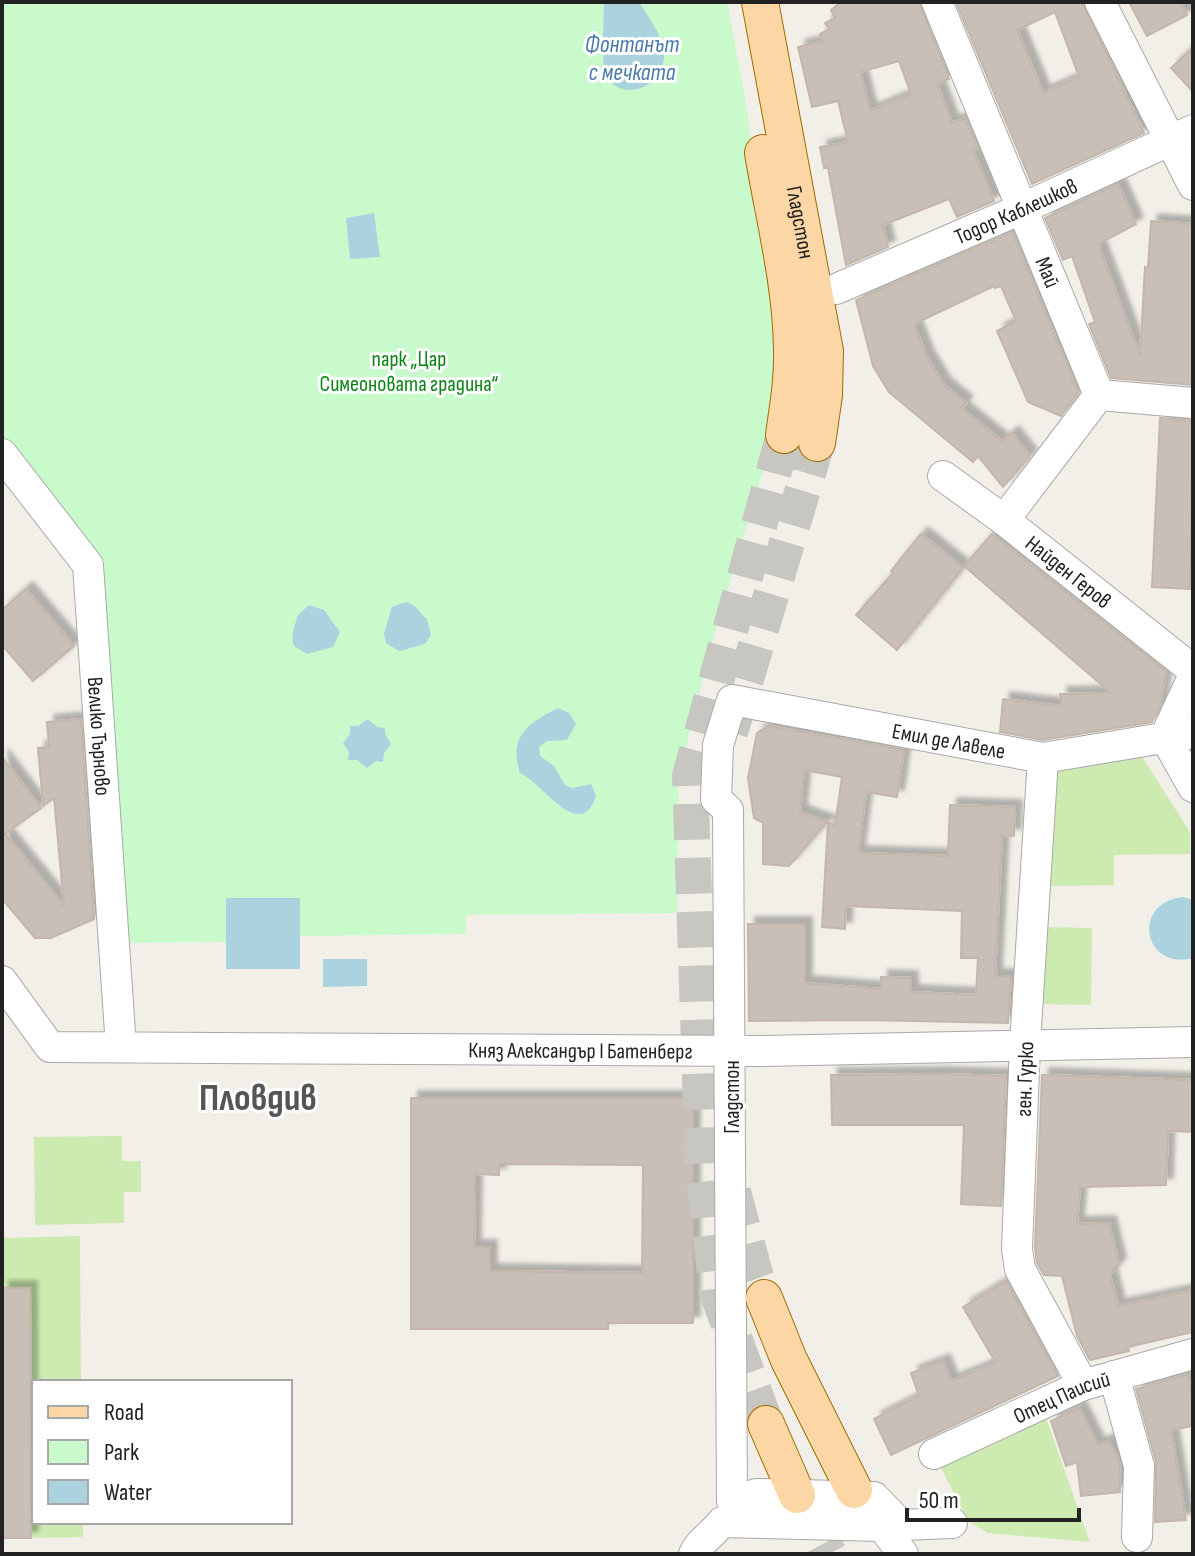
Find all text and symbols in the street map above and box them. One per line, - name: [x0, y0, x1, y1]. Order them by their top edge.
- water label: Фонтанът с мечката: [585, 30, 679, 87]
- street label: Тодор Каблешков: [951, 173, 1082, 251]
- street label: Гладстон: [780, 184, 820, 261]
- street label: Май: [1029, 253, 1065, 292]
- park label: парк „Цар Симеоновата градина“: [320, 346, 498, 398]
- street label: Найден Геров: [1019, 530, 1116, 615]
- street label: Велико Търново: [81, 676, 116, 797]
- street label: Емил де Лавеле: [890, 718, 1007, 766]
- street label: Княз Александър I Батенберг: [468, 1037, 693, 1066]
- street label: ген. Гурко: [1011, 1041, 1040, 1117]
- street label: Гладстон: [719, 1060, 746, 1134]
- district label: Пловдив: [199, 1076, 317, 1121]
- street label: Отец Паисий: [1009, 1366, 1113, 1430]
- legend: [32, 1380, 292, 1524]
- text: Road: [104, 1398, 144, 1427]
- text: Park: [104, 1438, 139, 1467]
- scale bar: [907, 1472, 1079, 1522]
- text: Water: [104, 1478, 152, 1507]
- text: 50 m: [919, 1486, 959, 1515]

